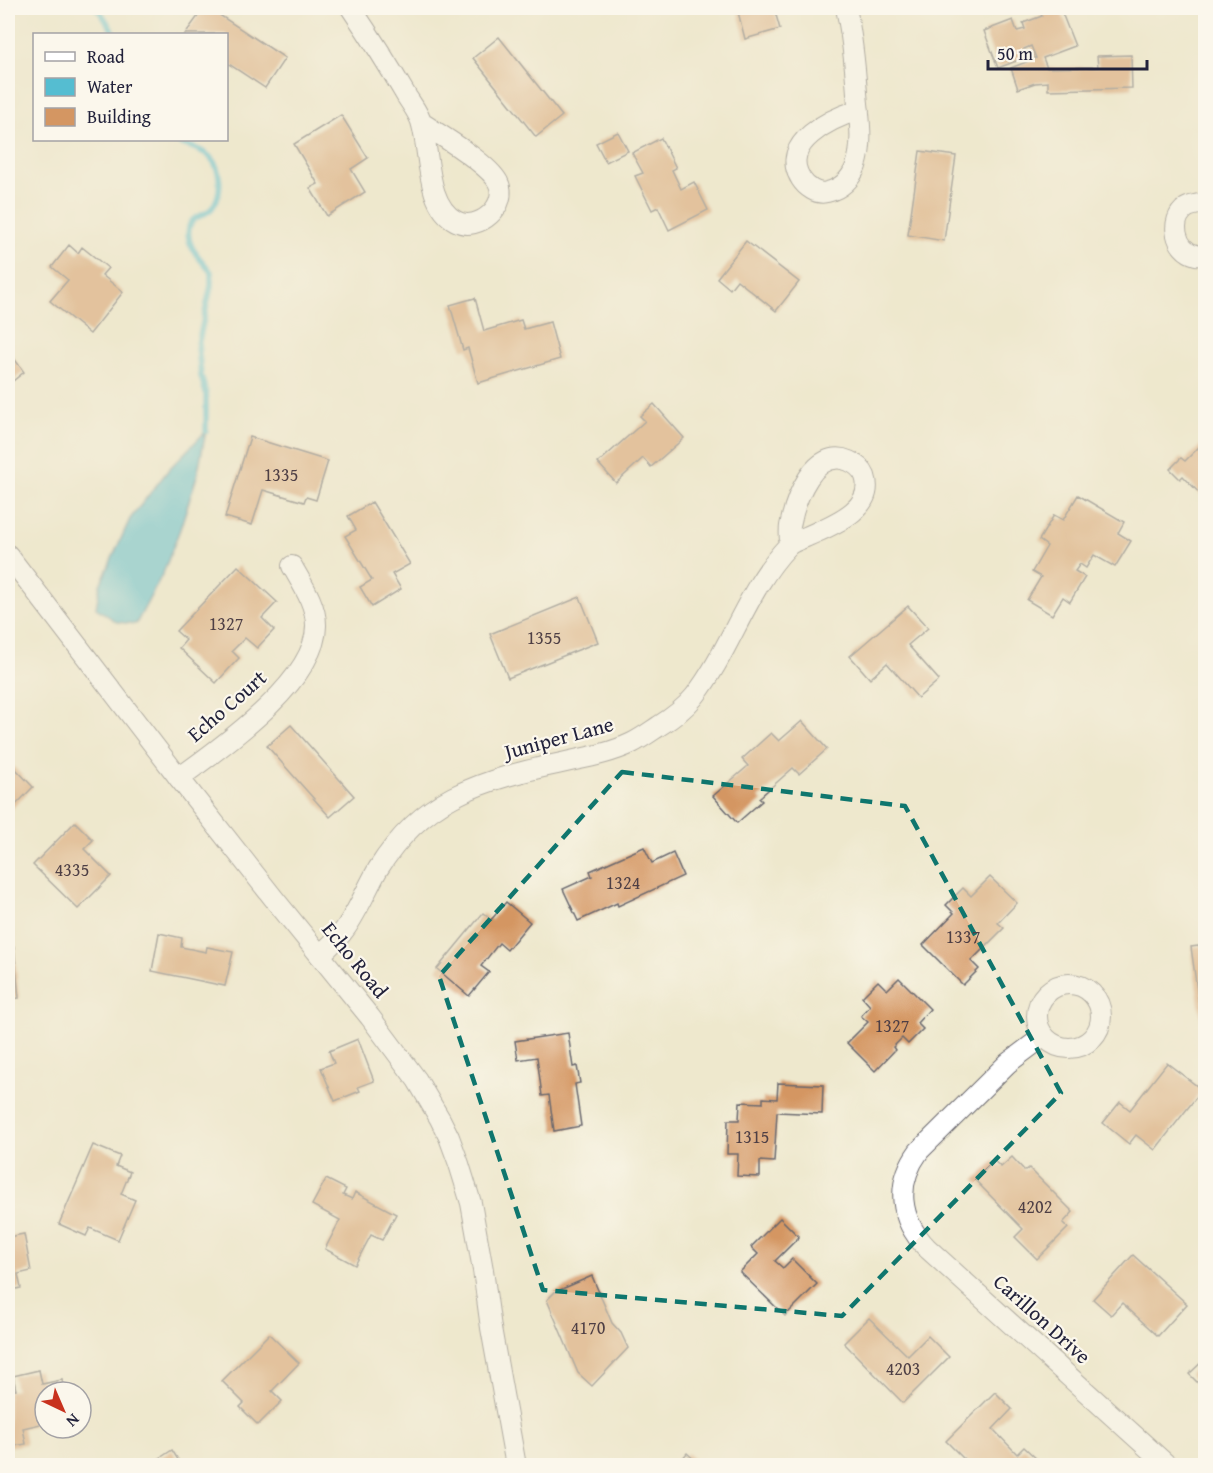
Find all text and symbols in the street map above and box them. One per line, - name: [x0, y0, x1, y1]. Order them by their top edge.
- legend: [33, 33, 228, 141]
- scale bar: [988, 33, 1147, 71]
- text: 50 m: [997, 40, 1033, 67]
- text: Road: [87, 43, 125, 70]
- text: Water: [87, 73, 133, 100]
- text: Building: [87, 103, 151, 130]
- house number: 1335: [264, 461, 298, 488]
- house number: 1327: [209, 610, 243, 637]
- house number: 1355: [527, 624, 561, 651]
- street label: Echo Court: [180, 662, 274, 749]
- street label: Juniper Lane: [498, 708, 617, 768]
- house number: 4335: [55, 856, 89, 883]
- house number: 1324: [606, 869, 640, 896]
- street label: Echo Road: [315, 915, 396, 1005]
- house number: 1337: [946, 923, 980, 950]
- house number: 1327: [875, 1012, 909, 1039]
- house number: 1315: [735, 1123, 769, 1150]
- house number: 4202: [1018, 1193, 1052, 1220]
- street label: Carillon Drive: [987, 1266, 1098, 1371]
- house number: 4170: [571, 1314, 606, 1341]
- house number: 4203: [886, 1355, 920, 1382]
- north arrow: [33, 1380, 93, 1440]
- text: N: [61, 1408, 86, 1433]

